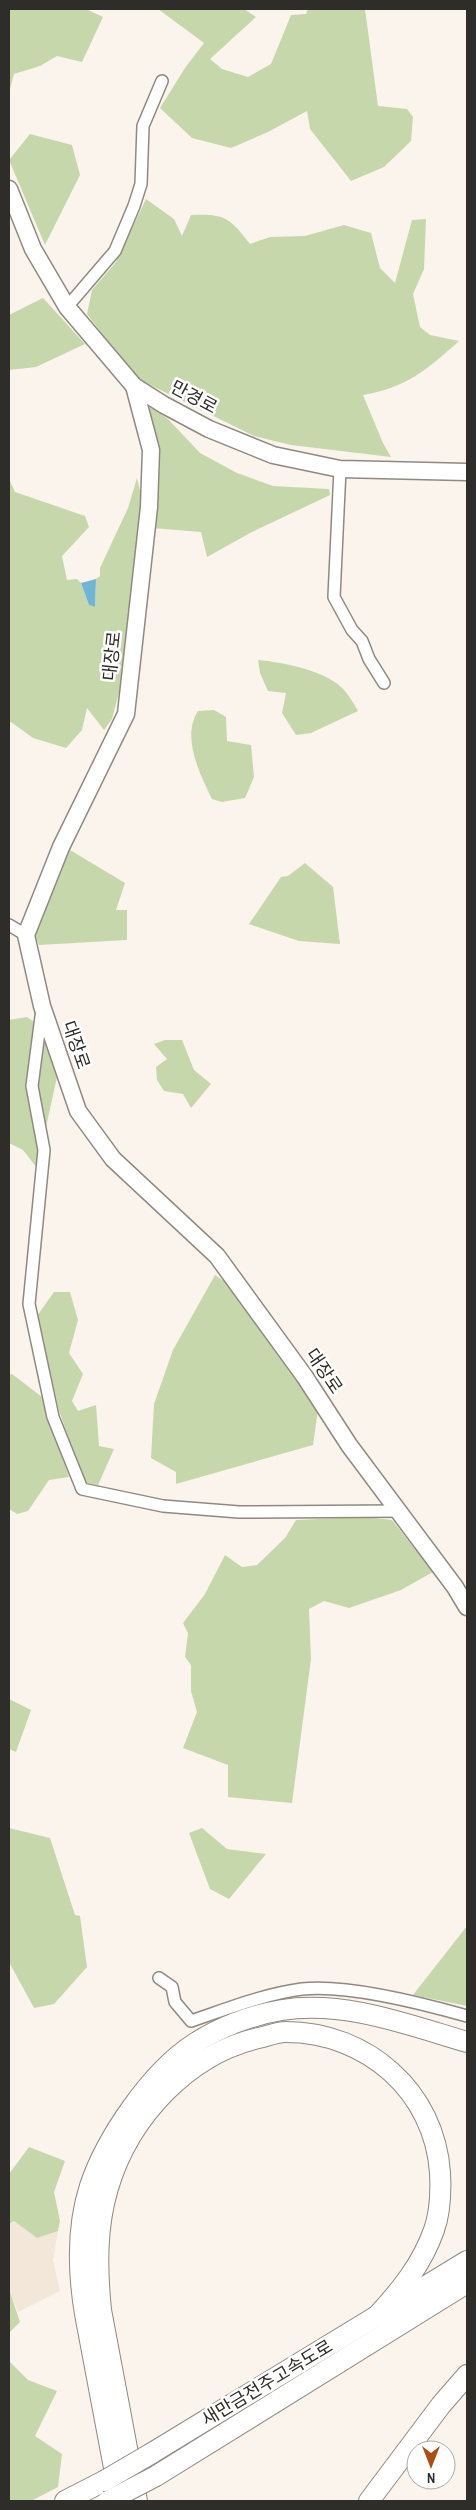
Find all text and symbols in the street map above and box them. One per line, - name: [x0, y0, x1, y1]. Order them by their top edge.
- street label: 만경로: [166, 374, 222, 419]
- street label: 대장로: [96, 630, 127, 682]
- street label: 대장로: [57, 1017, 96, 1072]
- street label: 대장로: [300, 1343, 349, 1398]
- street label: 새만금전주고속도로: [196, 2333, 337, 2432]
- north arrow: [406, 2440, 456, 2490]
- text: N: [427, 2469, 435, 2487]

